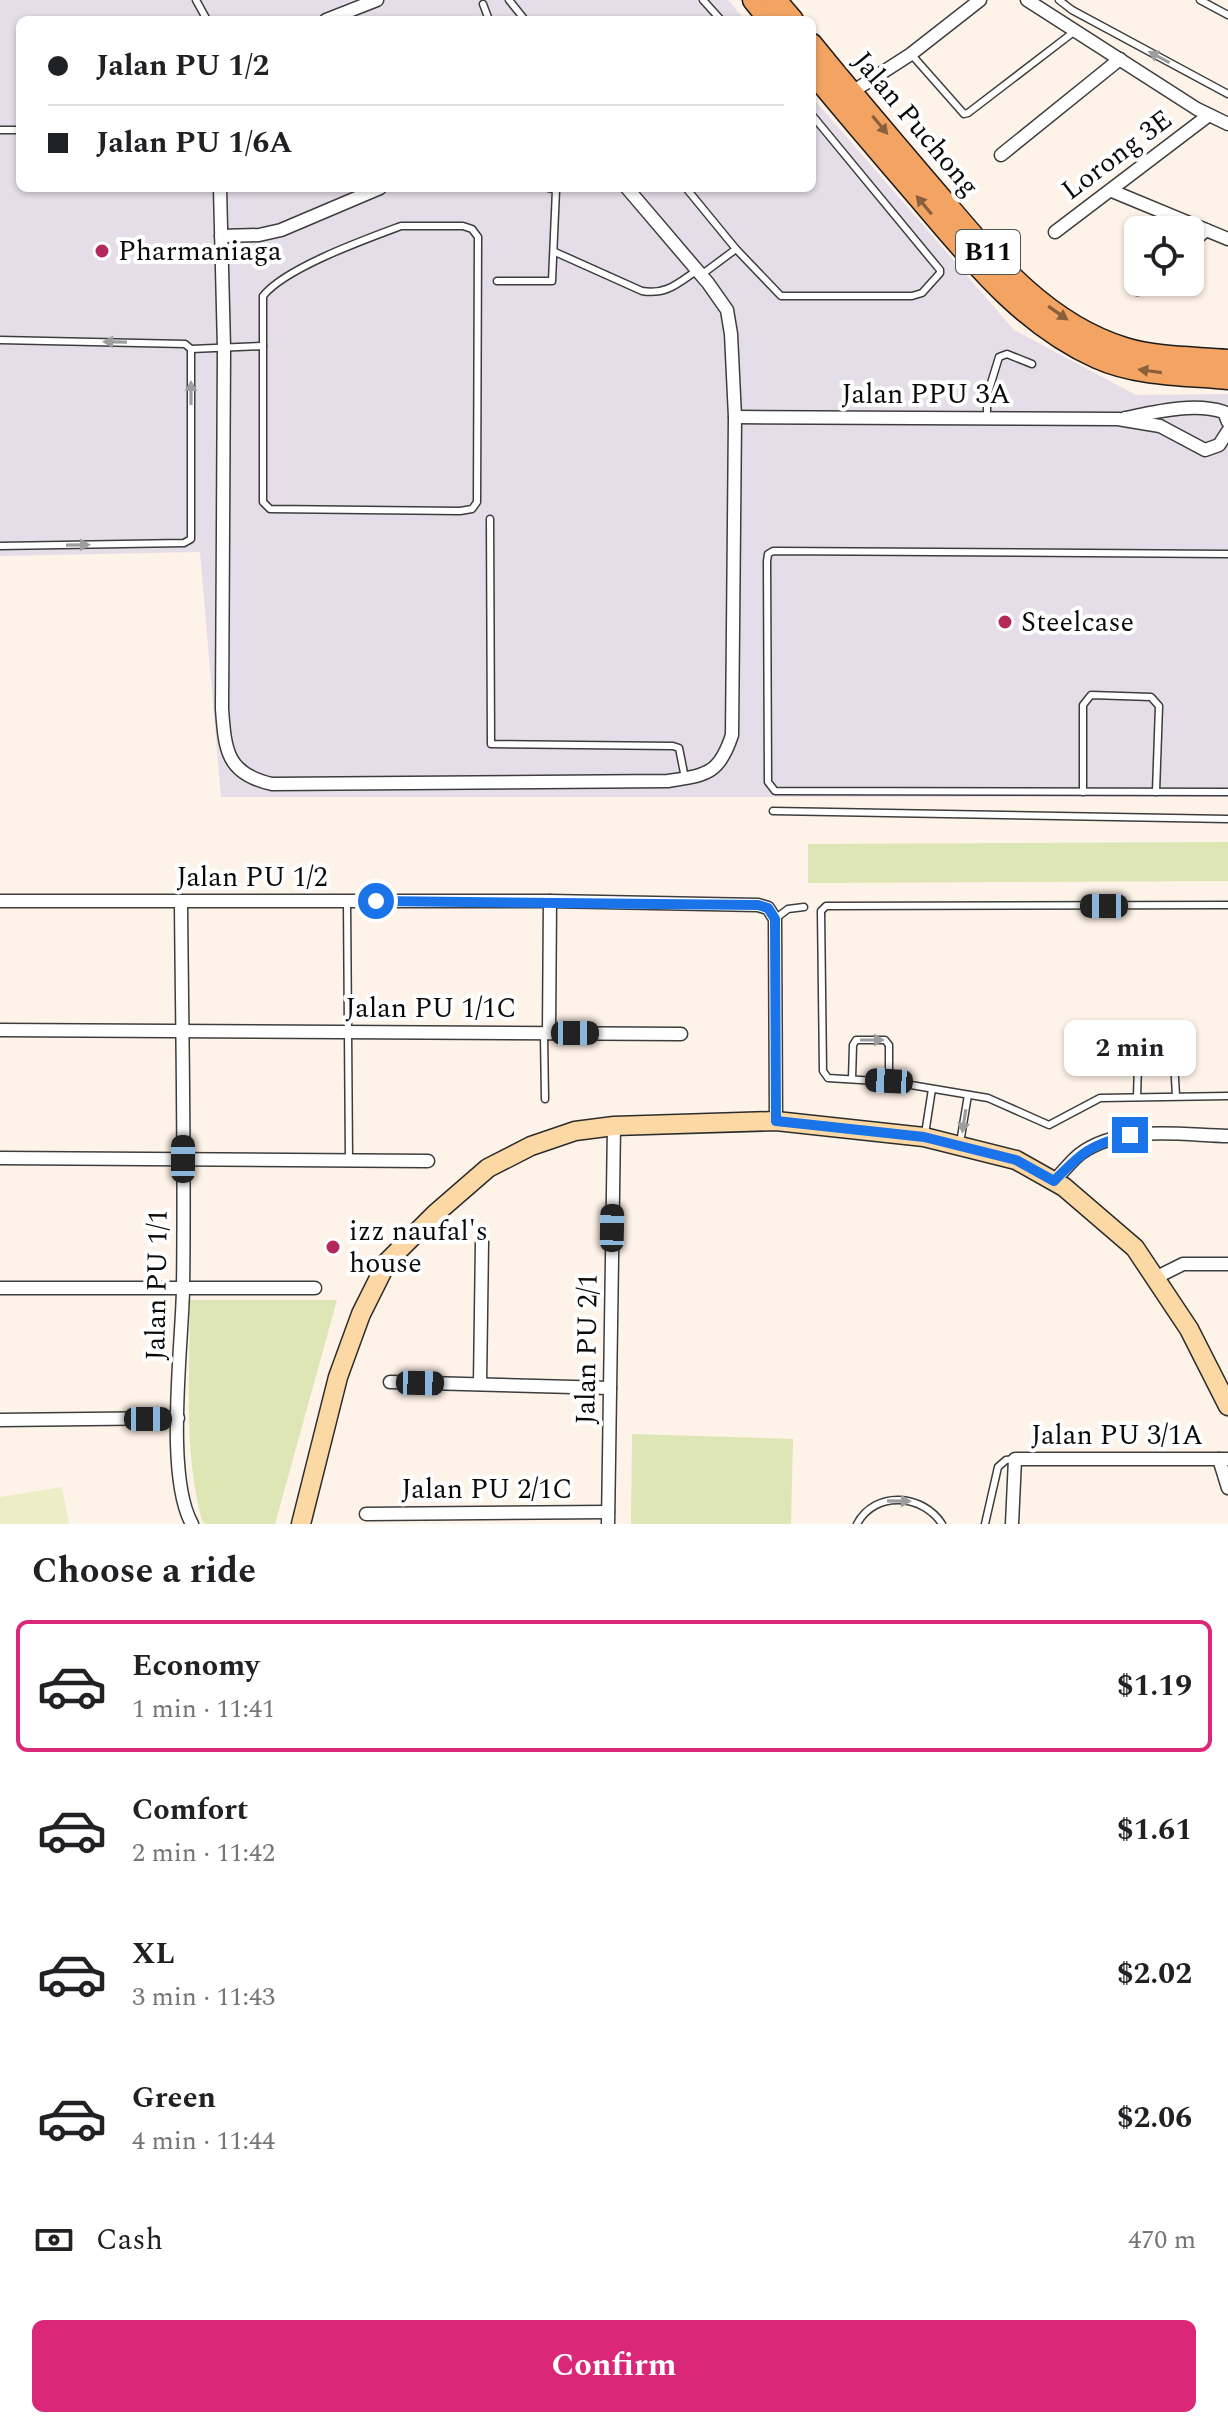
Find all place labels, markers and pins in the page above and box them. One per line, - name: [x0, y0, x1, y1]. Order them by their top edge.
- place label: Pharmaniaga: [118, 230, 282, 273]
- marker: Pharmaniaga: [93, 242, 111, 260]
- place label: Steelcase: [1021, 601, 1134, 644]
- marker: Steelcase: [996, 613, 1014, 631]
- place label: izz naufal's house: [349, 1210, 488, 1285]
- marker: izz naufal's house: [324, 1238, 342, 1256]

